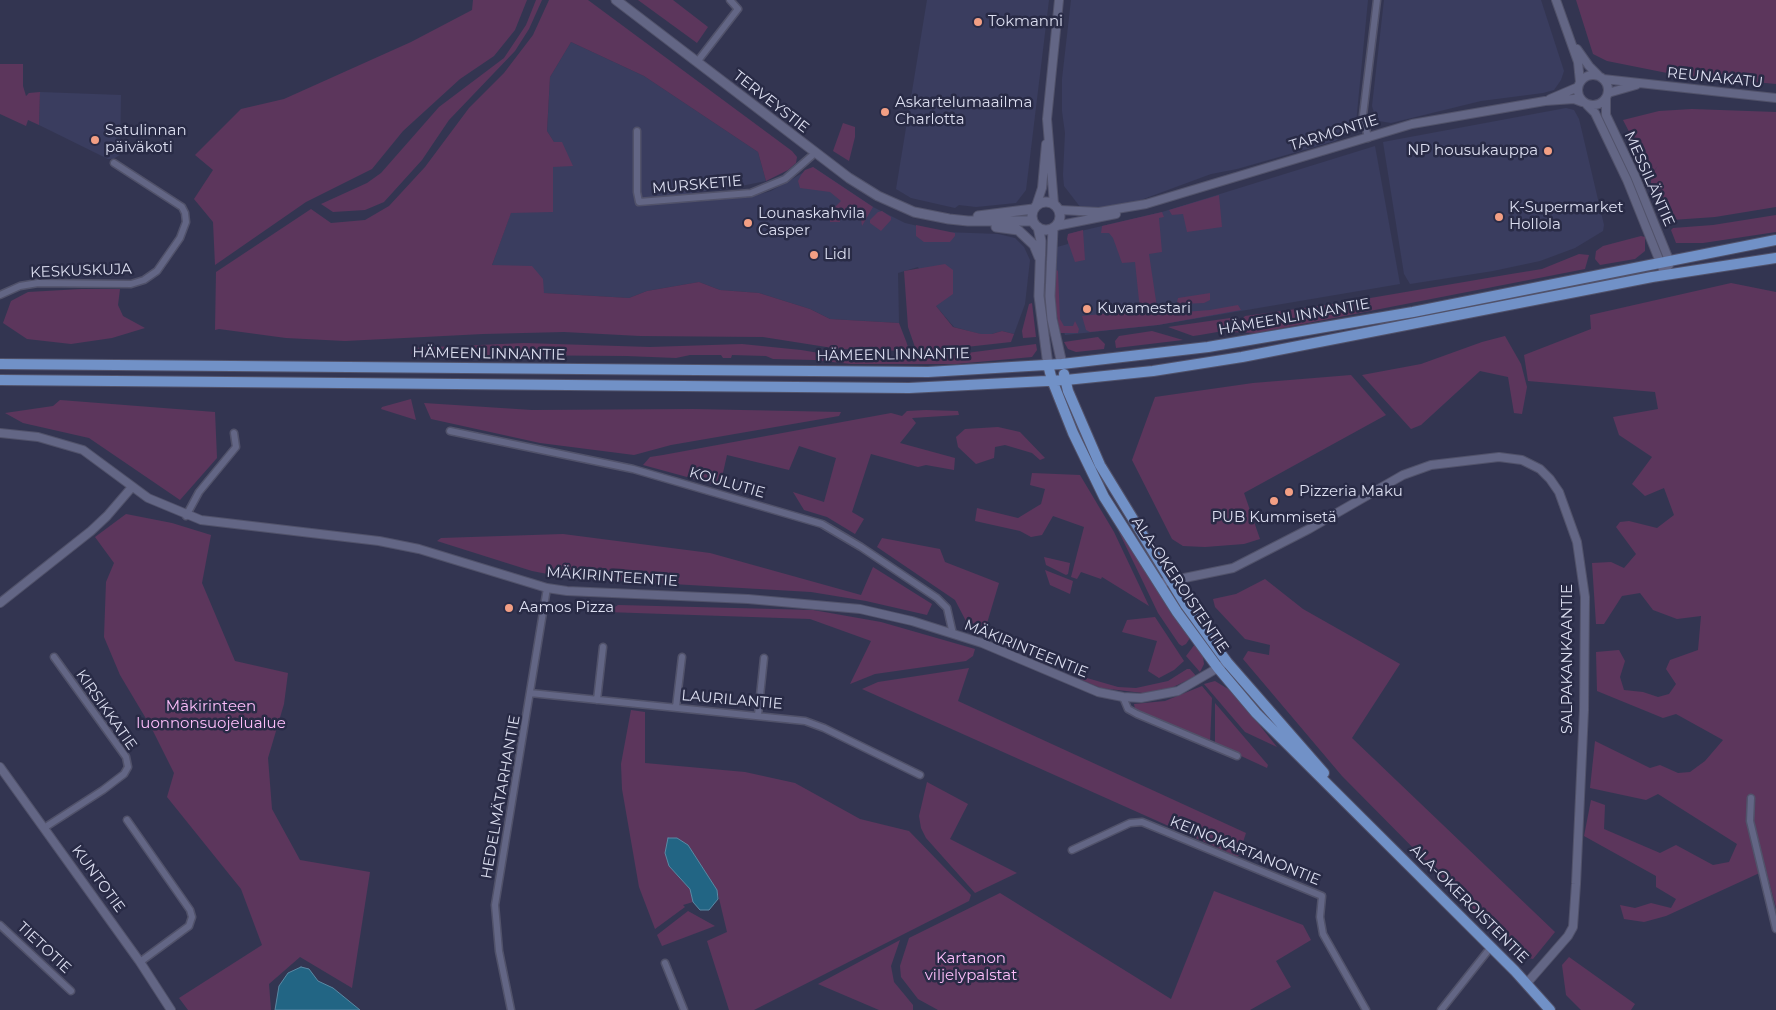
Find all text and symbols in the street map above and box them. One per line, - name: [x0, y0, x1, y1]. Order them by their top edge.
- place label: Tokmanni: [988, 13, 1063, 31]
- marker: Tokmanni: [972, 16, 984, 28]
- street label: REUNAKATU: [1666, 64, 1764, 92]
- street label: TERVEYSTIE: [730, 67, 812, 137]
- place label: Askartelumaailma Charlotta: [895, 94, 1032, 129]
- marker: Askartelumaailma Charlotta: [879, 106, 891, 118]
- street label: TARMONTIE: [1287, 111, 1381, 155]
- place label: Satulinnan päiväkoti: [105, 122, 187, 157]
- street label: MESSILÄNTIE: [1620, 129, 1678, 229]
- marker: Satulinnan päiväkoti: [89, 134, 101, 146]
- place label: NP housukauppa: [1407, 142, 1538, 160]
- marker: NP housukauppa: [1542, 145, 1554, 157]
- street label: MURSKETIE: [651, 172, 743, 198]
- place label: K-Supermarket Hollola: [1509, 199, 1624, 234]
- place label: Lounaskahvila Casper: [758, 205, 865, 240]
- marker: K-Supermarket Hollola: [1493, 211, 1505, 223]
- marker: Lounaskahvila Casper: [742, 217, 754, 229]
- place label: Lidl: [824, 246, 851, 264]
- marker: Lidl: [808, 249, 820, 261]
- street label: KESKUSKUJA: [30, 260, 132, 282]
- street label: HÄMEENLINNANTIE: [1217, 295, 1371, 339]
- place label: Kuvamestari: [1097, 300, 1191, 318]
- marker: Kuvamestari: [1081, 303, 1093, 315]
- street label: HÄMEENLINNANTIE: [412, 344, 566, 364]
- street label: HÄMEENLINNANTIE: [816, 345, 970, 365]
- street label: KOULUTIE: [687, 464, 767, 502]
- place label: Pizzeria Maku: [1299, 483, 1403, 501]
- marker: Pizzeria Maku: [1283, 486, 1295, 498]
- marker: PUB Kummisetä: [1268, 495, 1280, 507]
- place label: PUB Kummisetä: [1211, 509, 1337, 527]
- street label: ALA-OKEROISTENTIE: [1128, 514, 1232, 656]
- street label: MÄKIRINTEENTIE: [546, 563, 678, 591]
- street label: SALPAKANKAANTIE: [1559, 584, 1577, 734]
- place label: Aamos Pizza: [519, 599, 614, 617]
- marker: Aamos Pizza: [503, 602, 515, 614]
- street label: MÄKIRINTEENTIE: [961, 616, 1091, 682]
- street label: KIRSIKKATIE: [72, 666, 140, 754]
- street label: LAURILANTIE: [681, 687, 783, 713]
- park label: Mäkirinteen luonnonsuojelualue: [136, 698, 286, 733]
- street label: HEDELMÄTARHANTIE: [478, 714, 524, 880]
- street label: KEINOKARTANONTIE: [1167, 813, 1323, 889]
- street label: ALA-OKEROISTENTIE: [1406, 841, 1532, 967]
- street label: KUNTOTIE: [68, 842, 128, 916]
- street label: TIETOTIE: [13, 918, 75, 978]
- park label: Kartanon viljelypalstat: [925, 950, 1017, 985]

